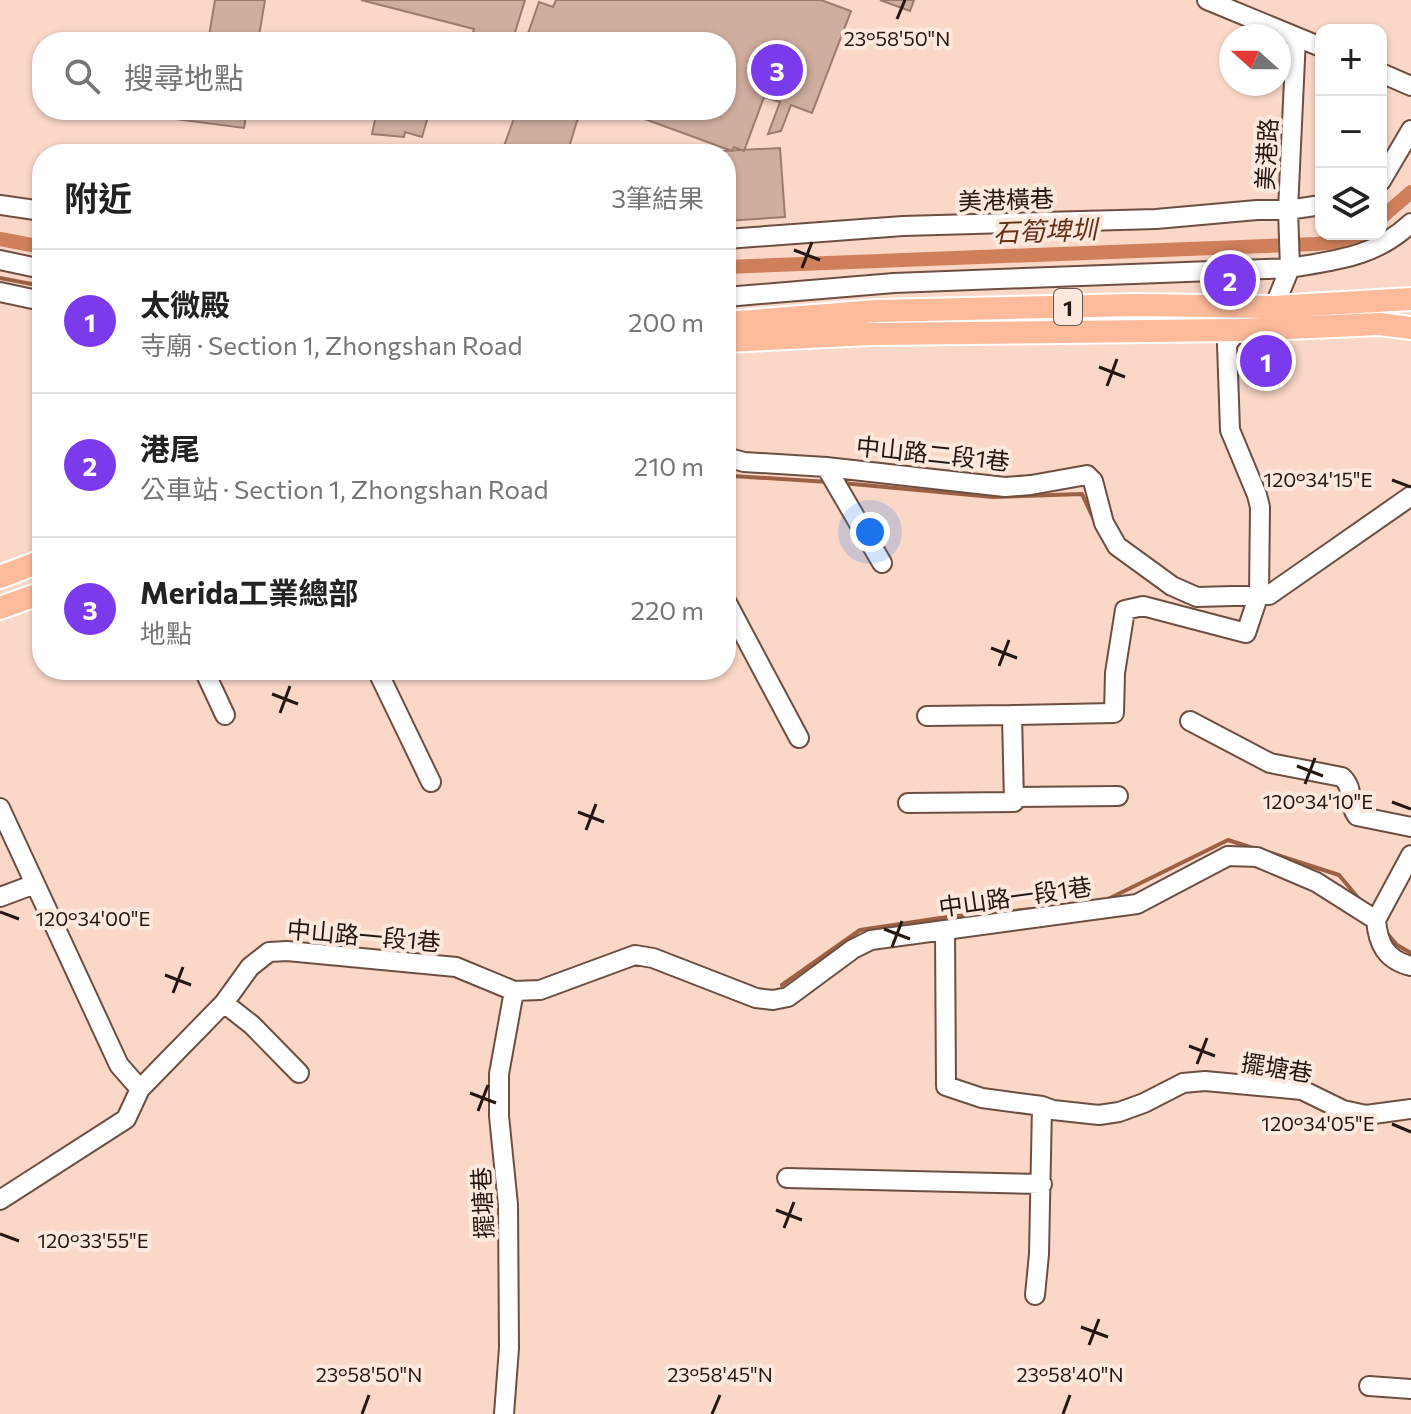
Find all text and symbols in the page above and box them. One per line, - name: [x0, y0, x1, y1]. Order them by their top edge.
- north arrow: [1219, 24, 1291, 96]
- map controls: [1315, 24, 1387, 240]
- button: +: [1315, 24, 1387, 96]
- text: 23°58'50"N: [844, 26, 950, 50]
- search box: [32, 32, 736, 120]
- pin: 3: [751, 40, 803, 100]
- icon: search: [60, 54, 104, 98]
- text: 搜尋地點: [124, 58, 244, 95]
- button: −: [1315, 96, 1387, 168]
- street label: 美港路: [1250, 117, 1282, 191]
- button: layers: [1315, 168, 1387, 240]
- text: 附近: [64, 176, 132, 218]
- text: 3筆結果: [611, 182, 704, 213]
- street label: 美港橫巷: [958, 183, 1054, 215]
- water label: 石筍埤圳: [992, 213, 1101, 247]
- pin: 2: [1204, 250, 1256, 310]
- text: 太微殿: [140, 285, 230, 322]
- road number: 1: [1054, 289, 1082, 325]
- text: 1: [84, 306, 96, 337]
- text: 200 m: [628, 306, 704, 337]
- text: 寺廟 · Section 1, Zhongshan Road: [140, 329, 523, 360]
- pin: 1: [1240, 331, 1292, 391]
- text: 港尾: [140, 429, 200, 466]
- street label: 中山路二段1巷: [855, 431, 1011, 475]
- text: 2: [83, 450, 97, 481]
- text: 210 m: [634, 450, 704, 481]
- text: 120°34'15"E: [1264, 467, 1372, 491]
- text: 公車站 · Section 1, Zhongshan Road: [140, 473, 549, 504]
- your location: [850, 512, 890, 552]
- text: Merida工業總部: [140, 573, 359, 610]
- text: 3: [82, 594, 98, 625]
- text: 220 m: [631, 594, 704, 625]
- text: 地點: [140, 617, 192, 648]
- text: 120°34'10"E: [1263, 789, 1373, 813]
- street label: 中山路一段1巷: [937, 871, 1093, 921]
- text: 120°34'00"E: [36, 906, 150, 930]
- street label: 中山路一段1巷: [286, 914, 442, 956]
- street label: 擺塘巷: [1239, 1047, 1315, 1087]
- text: 120°34'05"E: [1261, 1111, 1375, 1135]
- street label: 擺塘巷: [466, 1166, 498, 1240]
- text: 120°33'55"E: [37, 1228, 149, 1252]
- text: 23°58'50"N: [316, 1362, 422, 1386]
- text: 23°58'45"N: [667, 1362, 773, 1386]
- text: 23°58'40"N: [1016, 1362, 1124, 1386]

